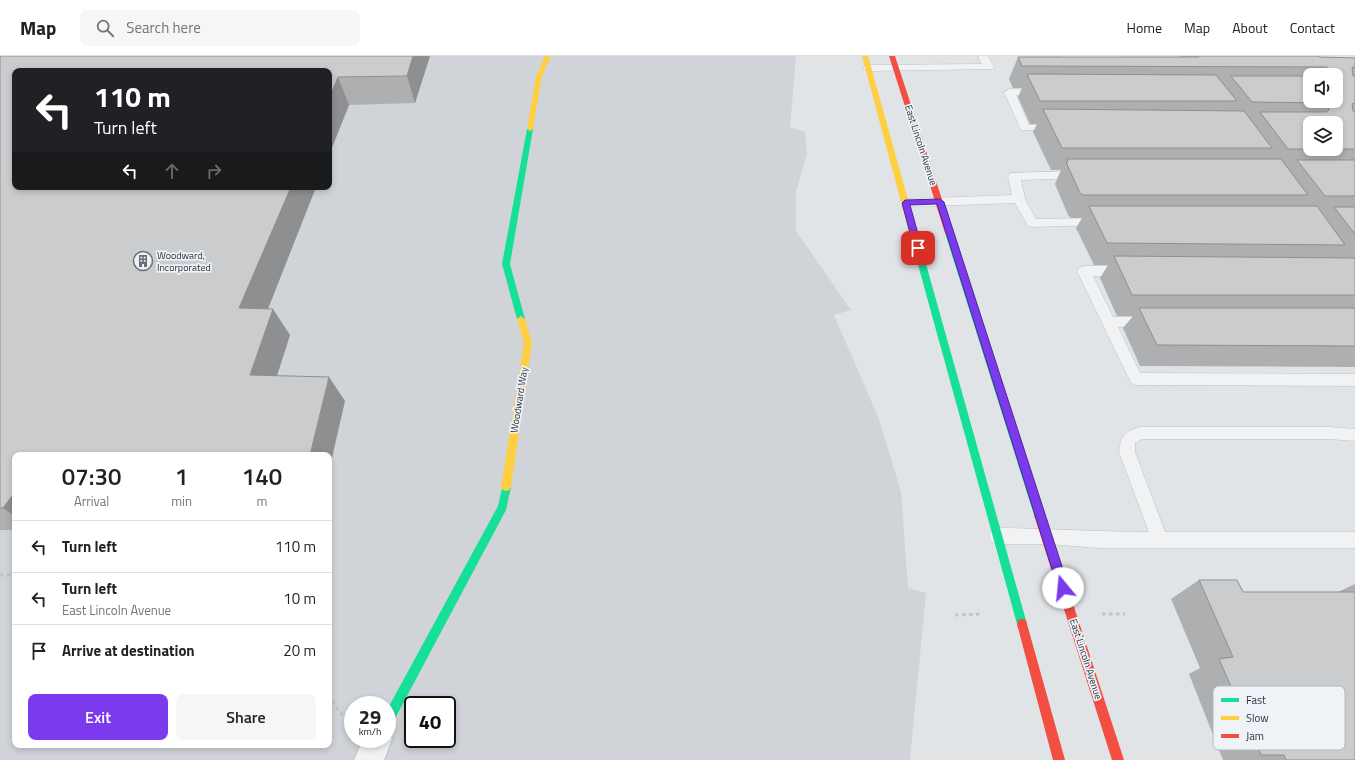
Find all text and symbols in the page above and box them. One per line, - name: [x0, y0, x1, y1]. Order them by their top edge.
- search box: [80, 10, 360, 46]
- text: Map: [20, 13, 56, 42]
- text: Search here: [126, 16, 201, 39]
- icon: search: [94, 17, 116, 39]
- text: Home: [1127, 17, 1162, 38]
- text: Map: [1184, 17, 1210, 38]
- text: About: [1232, 17, 1268, 38]
- text: Contact: [1290, 17, 1335, 38]
- map controls: [1303, 68, 1343, 156]
- button: sound: [1303, 68, 1343, 108]
- text: 110 m: [94, 75, 171, 118]
- icon: left: [28, 84, 80, 136]
- street label: East Lincoln Avenue: [901, 103, 941, 187]
- text: Turn left: [94, 114, 157, 141]
- button: layers: [1303, 116, 1343, 156]
- icon: left: [119, 160, 141, 182]
- icon: ahead: [161, 160, 183, 182]
- icon: right: [203, 160, 225, 182]
- pin: [901, 231, 935, 265]
- icon: arrive: [907, 237, 929, 259]
- place label: Woodward, Incorporated: [157, 248, 211, 275]
- building icon: Woodward, Incorporated: [132, 250, 154, 272]
- street label: Woodward Way: [506, 366, 532, 434]
- text: 07:30: [62, 458, 121, 494]
- text: 1: [175, 458, 188, 494]
- text: 140: [242, 458, 282, 494]
- text: Arrival: [74, 491, 109, 511]
- text: min: [171, 491, 192, 511]
- text: m: [257, 491, 267, 511]
- text: Turn left: [62, 535, 117, 558]
- text: 110 m: [275, 535, 316, 558]
- icon: left: [28, 536, 50, 558]
- position arrow: [1042, 567, 1084, 609]
- text: Turn left: [62, 577, 117, 600]
- text: 10 m: [283, 587, 316, 610]
- icon: left: [28, 588, 50, 610]
- text: East Lincoln Avenue: [62, 600, 171, 620]
- street label: East Lincoln Avenue: [1066, 617, 1106, 701]
- text: Arrive at destination: [62, 639, 195, 662]
- text: 20 m: [283, 639, 316, 662]
- icon: arrive: [28, 640, 50, 662]
- legend: [1213, 686, 1345, 750]
- text: Fast: [1246, 692, 1266, 708]
- button: Exit: [28, 694, 168, 740]
- button: Share: [176, 694, 316, 740]
- speed limit sign: 40: [404, 696, 456, 748]
- text: 29: [359, 701, 381, 732]
- text: Slow: [1246, 710, 1269, 726]
- text: km/h: [359, 724, 381, 739]
- text: Jam: [1246, 728, 1264, 744]

